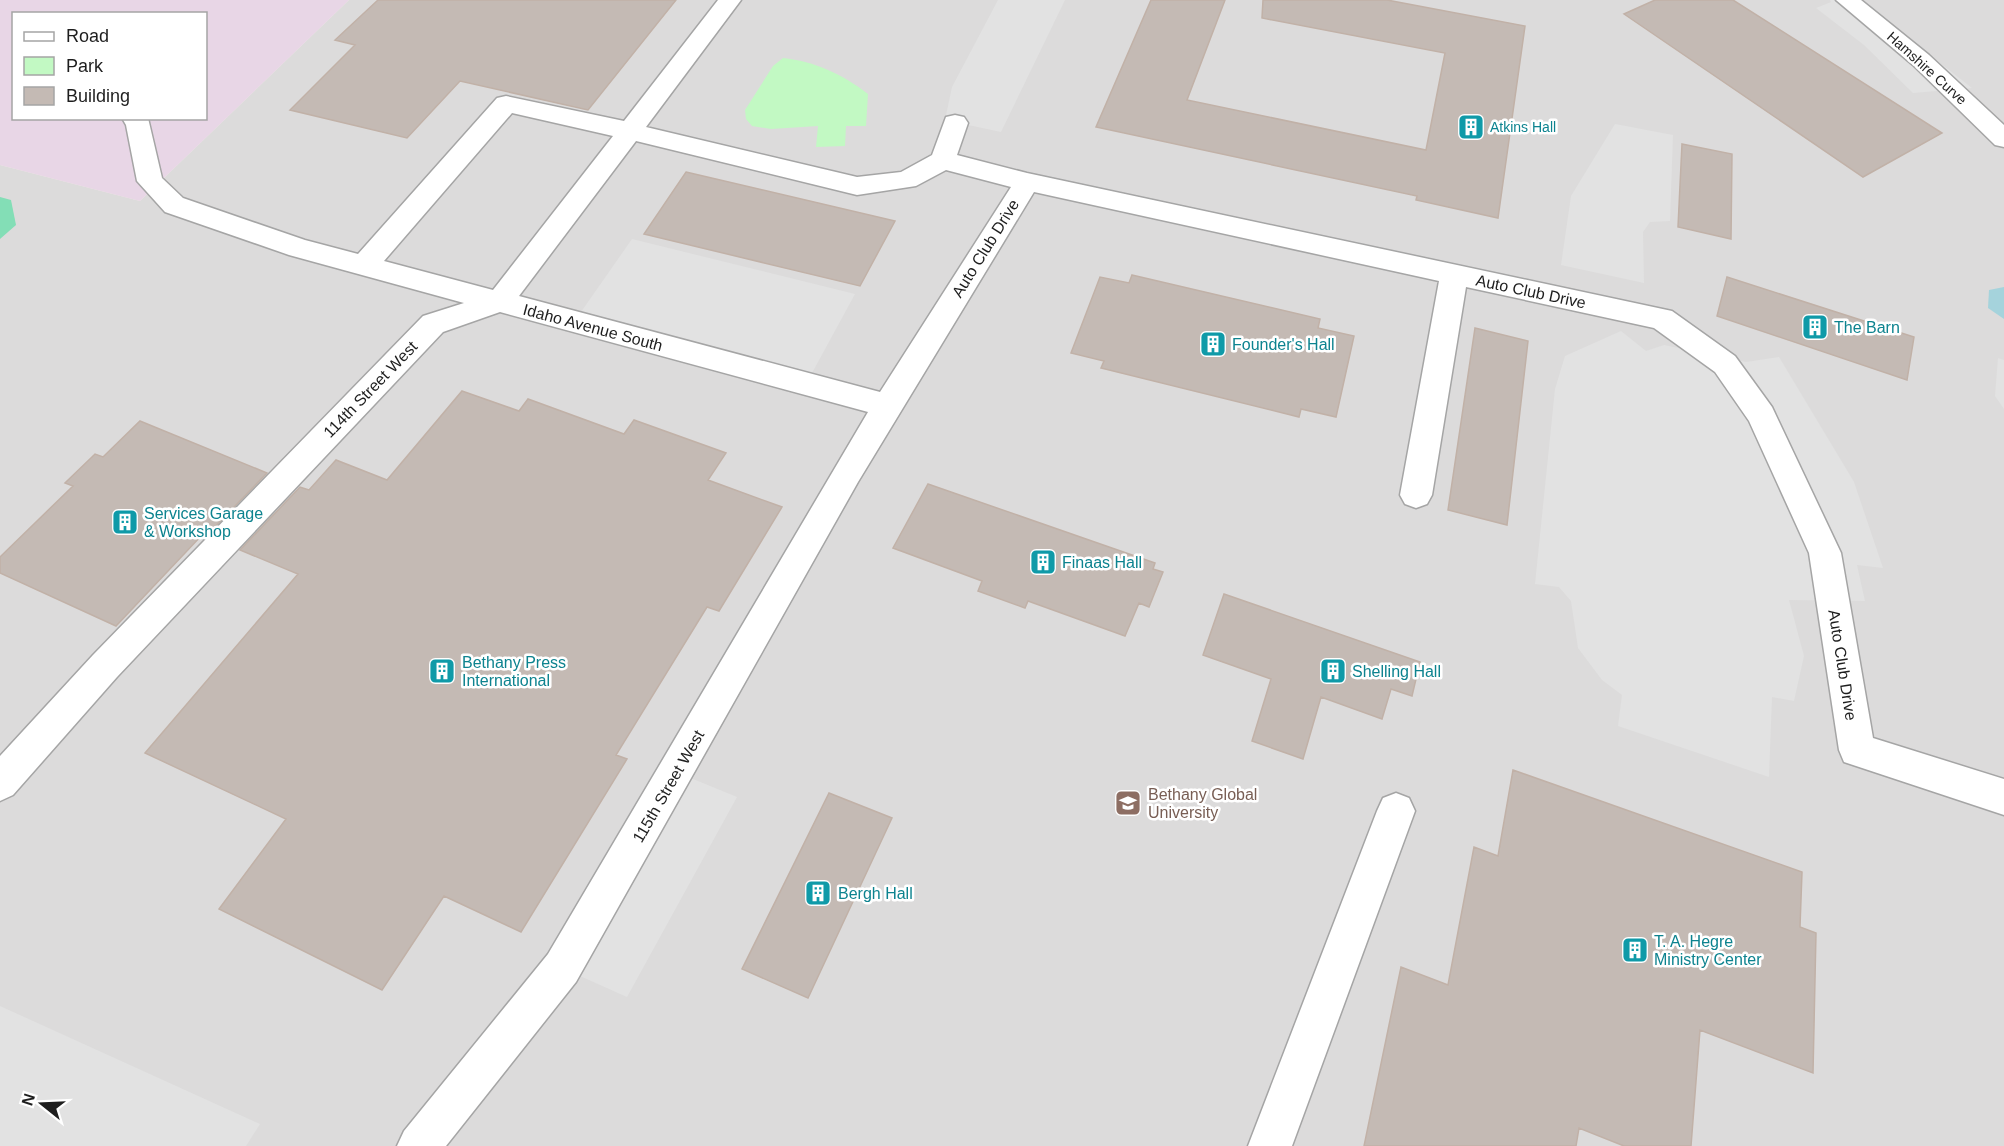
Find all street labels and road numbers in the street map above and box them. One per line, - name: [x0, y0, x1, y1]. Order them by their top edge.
- street label: Hamshire Curve: [1884, 28, 1970, 108]
- street label: Auto Club Drive: [949, 196, 1022, 300]
- street label: Auto Club Drive: [1474, 272, 1588, 311]
- street label: Idaho Avenue South: [521, 301, 665, 354]
- street label: 114th Street West: [320, 338, 421, 441]
- street label: Auto Club Drive: [1825, 608, 1860, 722]
- street label: 115th Street West: [629, 727, 708, 845]

